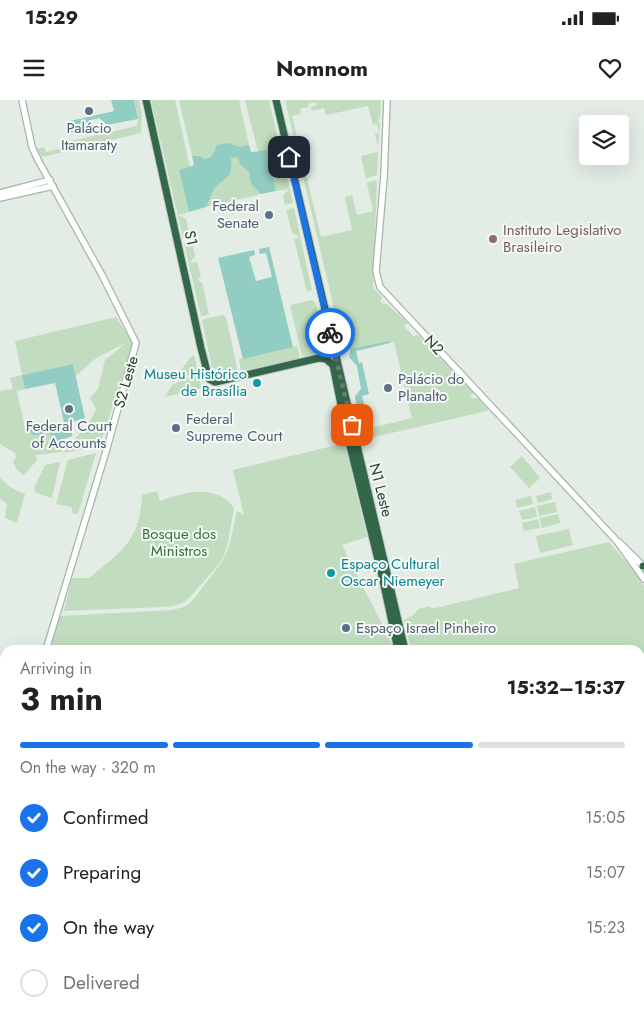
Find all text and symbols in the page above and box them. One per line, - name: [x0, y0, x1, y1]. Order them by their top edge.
- text: 15:29: [25, 4, 78, 31]
- text: Nomnom: [276, 52, 368, 84]
- icon: menu: [20, 54, 48, 82]
- icon: heart: [596, 54, 624, 82]
- marker: Palácio Itamaraty: [83, 105, 95, 117]
- map controls: [579, 115, 629, 165]
- button: layers: [579, 115, 629, 165]
- place label: Palácio Itamaraty: [61, 117, 117, 156]
- pin: [268, 136, 310, 178]
- icon: home: [275, 143, 303, 171]
- place label: Federal Senate: [212, 195, 259, 234]
- marker: Federal Senate: [263, 209, 275, 221]
- place label: Instituto Legislativo Brasileiro: [503, 219, 622, 258]
- street label: S1: [179, 228, 203, 248]
- marker: Instituto Legislativo Brasileiro: [487, 233, 499, 245]
- courier: [305, 308, 355, 358]
- icon: bike: [316, 319, 344, 347]
- street label: N2: [419, 330, 449, 360]
- street label: S2 Leste: [108, 353, 144, 411]
- place label: Museu Histórico de Brasília: [144, 363, 247, 402]
- place label: Palácio do Planalto: [398, 368, 464, 407]
- marker: Museu Histórico de Brasília: [251, 377, 263, 389]
- marker: Palácio do Planalto: [382, 382, 394, 394]
- marker: Federal Court of Accounts: [63, 403, 75, 415]
- pin: [331, 404, 373, 446]
- place label: Federal Supreme Court: [186, 408, 283, 447]
- icon: bag: [338, 411, 366, 439]
- place label: Federal Court of Accounts: [26, 415, 113, 454]
- marker: Federal Supreme Court: [170, 422, 182, 434]
- street label: N1 Leste: [364, 461, 398, 519]
- park label: Bosque dos Ministros: [142, 523, 216, 562]
- place label: Espaço Cultural Oscar Niemeyer: [341, 553, 445, 592]
- marker: Espaço Cultural Oscar Niemeyer: [325, 567, 337, 579]
- place label: Espaço Israel Pinheiro: [356, 617, 496, 639]
- marker: Espaço Israel Pinheiro: [340, 622, 352, 634]
- text: Arriving in: [20, 657, 92, 680]
- text: 15:32–15:37: [507, 674, 625, 701]
- text: 3 min: [20, 676, 103, 722]
- text: On the way · 320 m: [20, 756, 156, 779]
- icon: check: [20, 804, 48, 832]
- text: Confirmed: [63, 804, 149, 831]
- text: 15:05: [585, 806, 625, 829]
- icon: check: [20, 859, 48, 887]
- text: Preparing: [63, 859, 141, 886]
- text: 15:07: [586, 861, 625, 884]
- icon: check: [20, 914, 48, 942]
- text: On the way: [63, 914, 154, 941]
- text: 15:23: [586, 916, 625, 939]
- text: Delivered: [63, 969, 140, 996]

